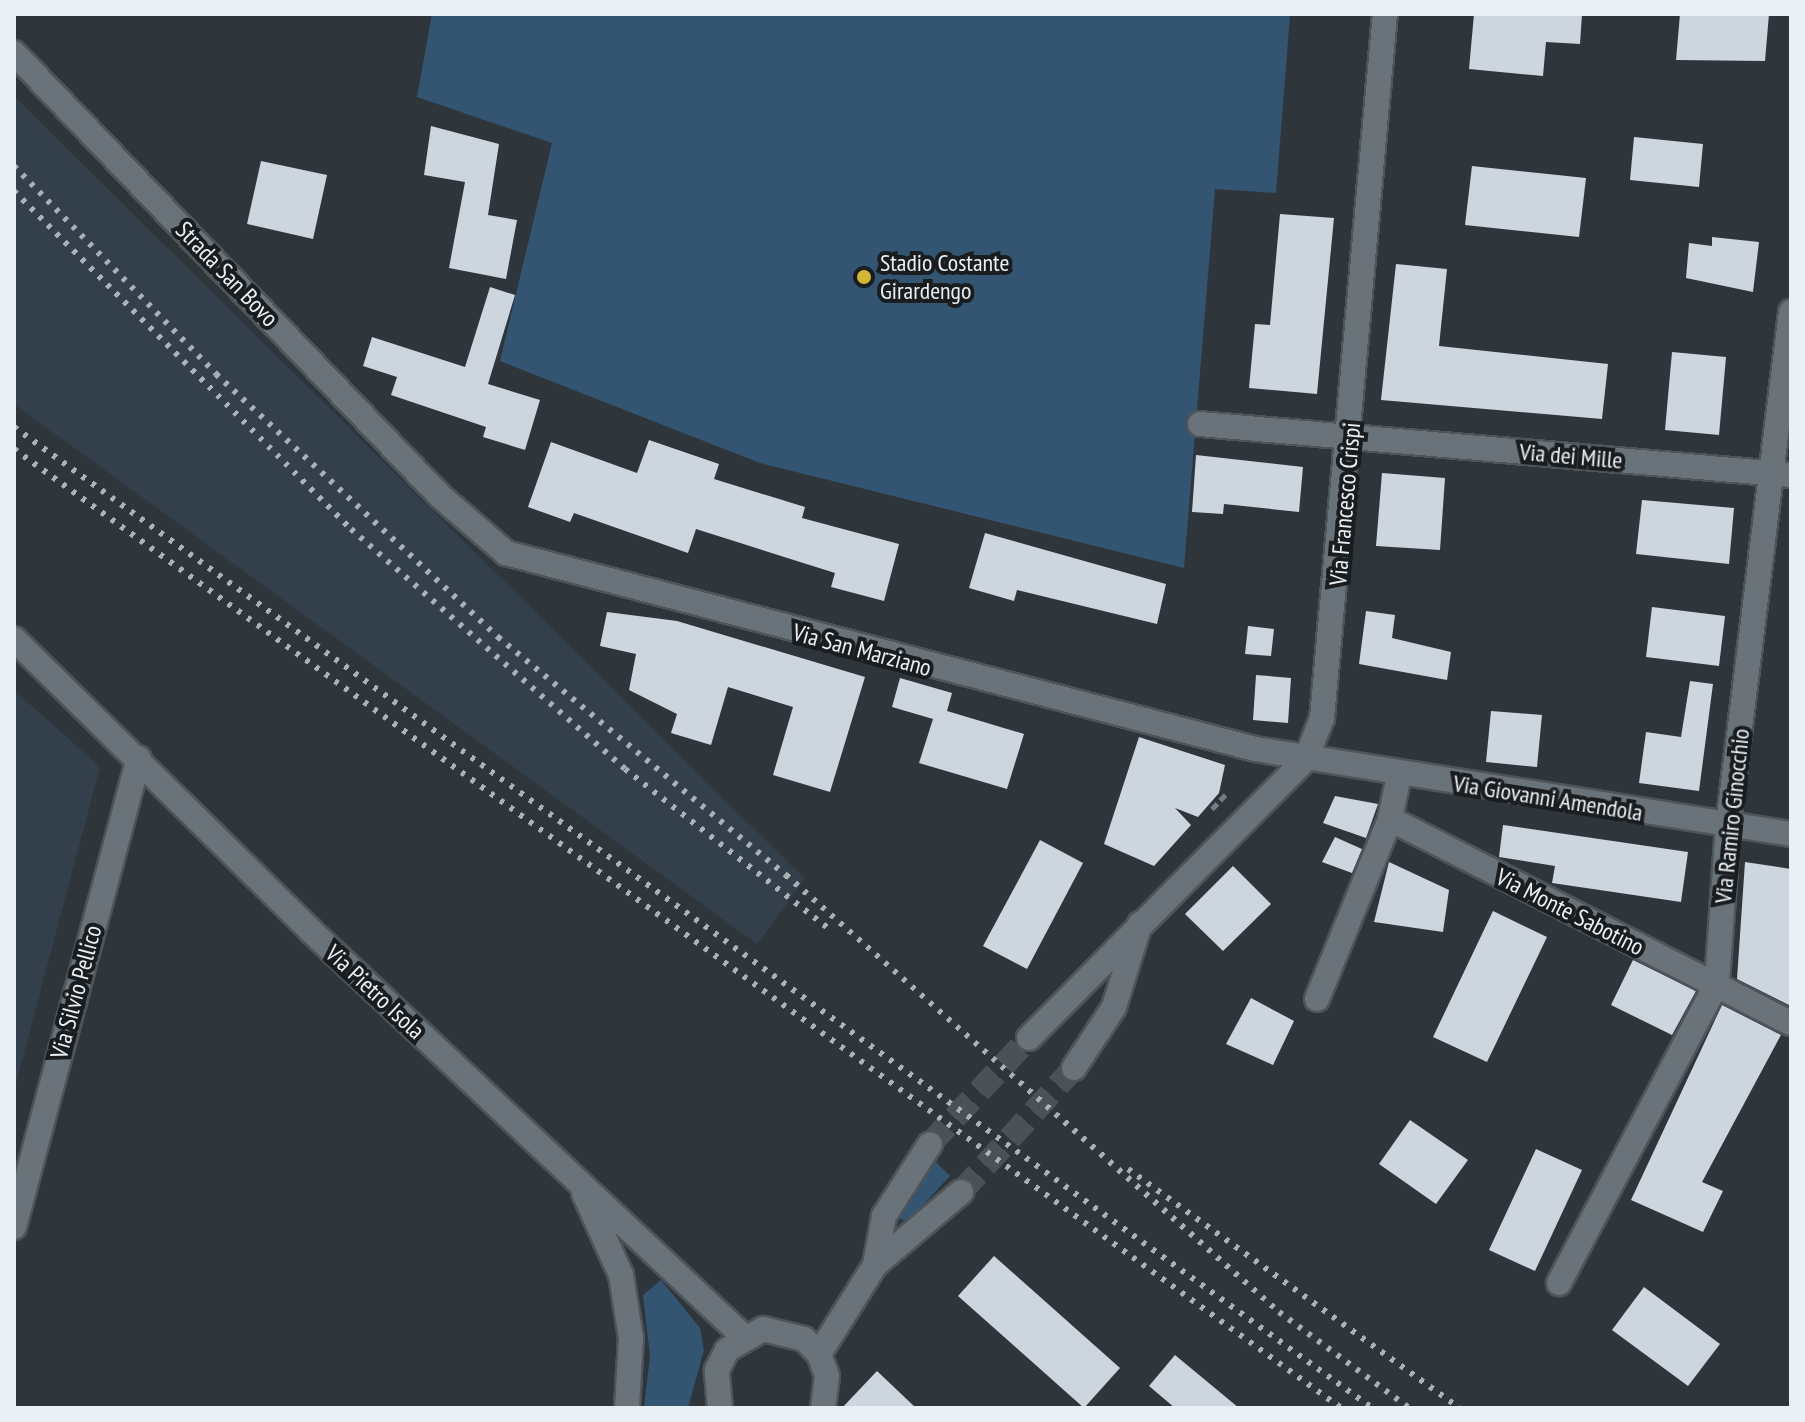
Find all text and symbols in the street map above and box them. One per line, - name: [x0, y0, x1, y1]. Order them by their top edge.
- street label: Strada San Bovo: [170, 216, 284, 332]
- place label: Stadio Costante Girardengo: [880, 249, 1009, 305]
- marker: Stadio Costante Girardengo: [855, 268, 873, 286]
- street label: Via Francesco Crispi: [1324, 421, 1366, 587]
- street label: Via dei Mille: [1518, 437, 1624, 475]
- street label: Via San Marziano: [790, 618, 934, 682]
- street label: Via Ramiro Ginocchio: [1708, 727, 1756, 905]
- street label: Via Giovanni Amendola: [1451, 769, 1645, 827]
- street label: Via Monte Sabotino: [1491, 862, 1649, 962]
- street label: Via Silvio Pellico: [44, 922, 108, 1062]
- street label: Via Pietro Isola: [320, 939, 430, 1045]

